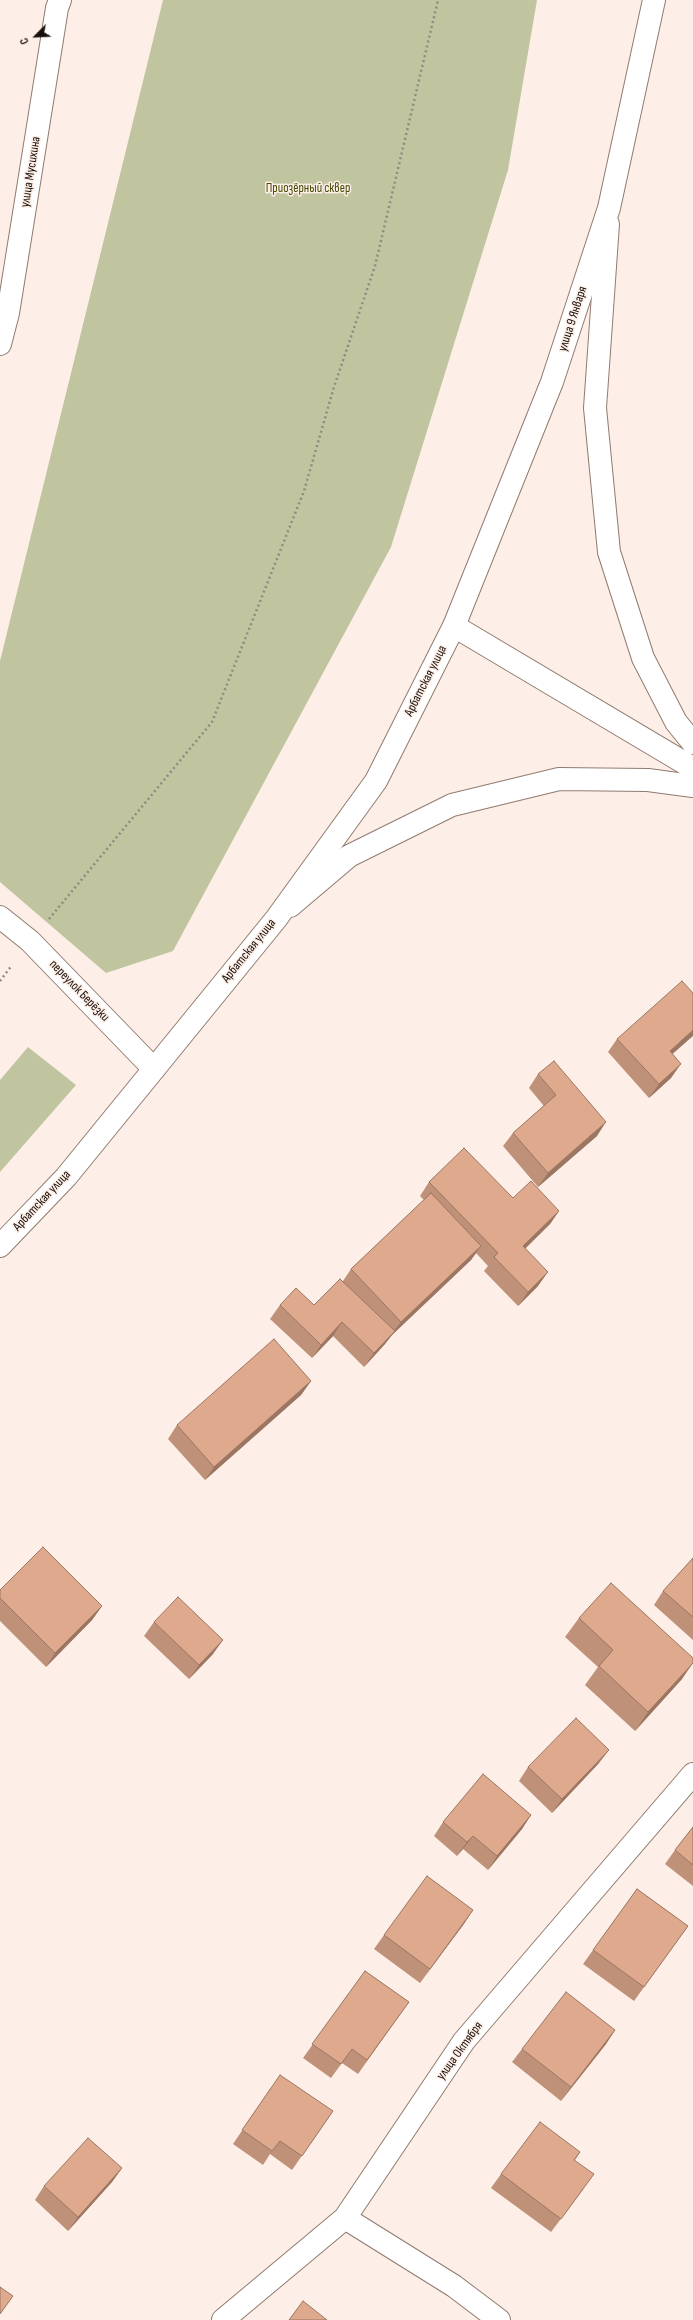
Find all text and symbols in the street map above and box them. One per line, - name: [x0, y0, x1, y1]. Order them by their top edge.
- north arrow: [16, 16, 56, 56]
- text: С: [17, 36, 32, 46]
- street label: улица Мусихина: [18, 136, 44, 208]
- park label: Приозёрный сквер: [266, 181, 350, 197]
- street label: улица 9 Января: [555, 284, 591, 354]
- street label: Арбатская улица: [401, 643, 451, 719]
- street label: Арбатская улица: [219, 916, 279, 986]
- street label: переулок Берёзки: [46, 957, 112, 1025]
- street label: Арбатская улица: [10, 1167, 74, 1235]
- street label: улица Октября: [434, 2019, 486, 2083]

